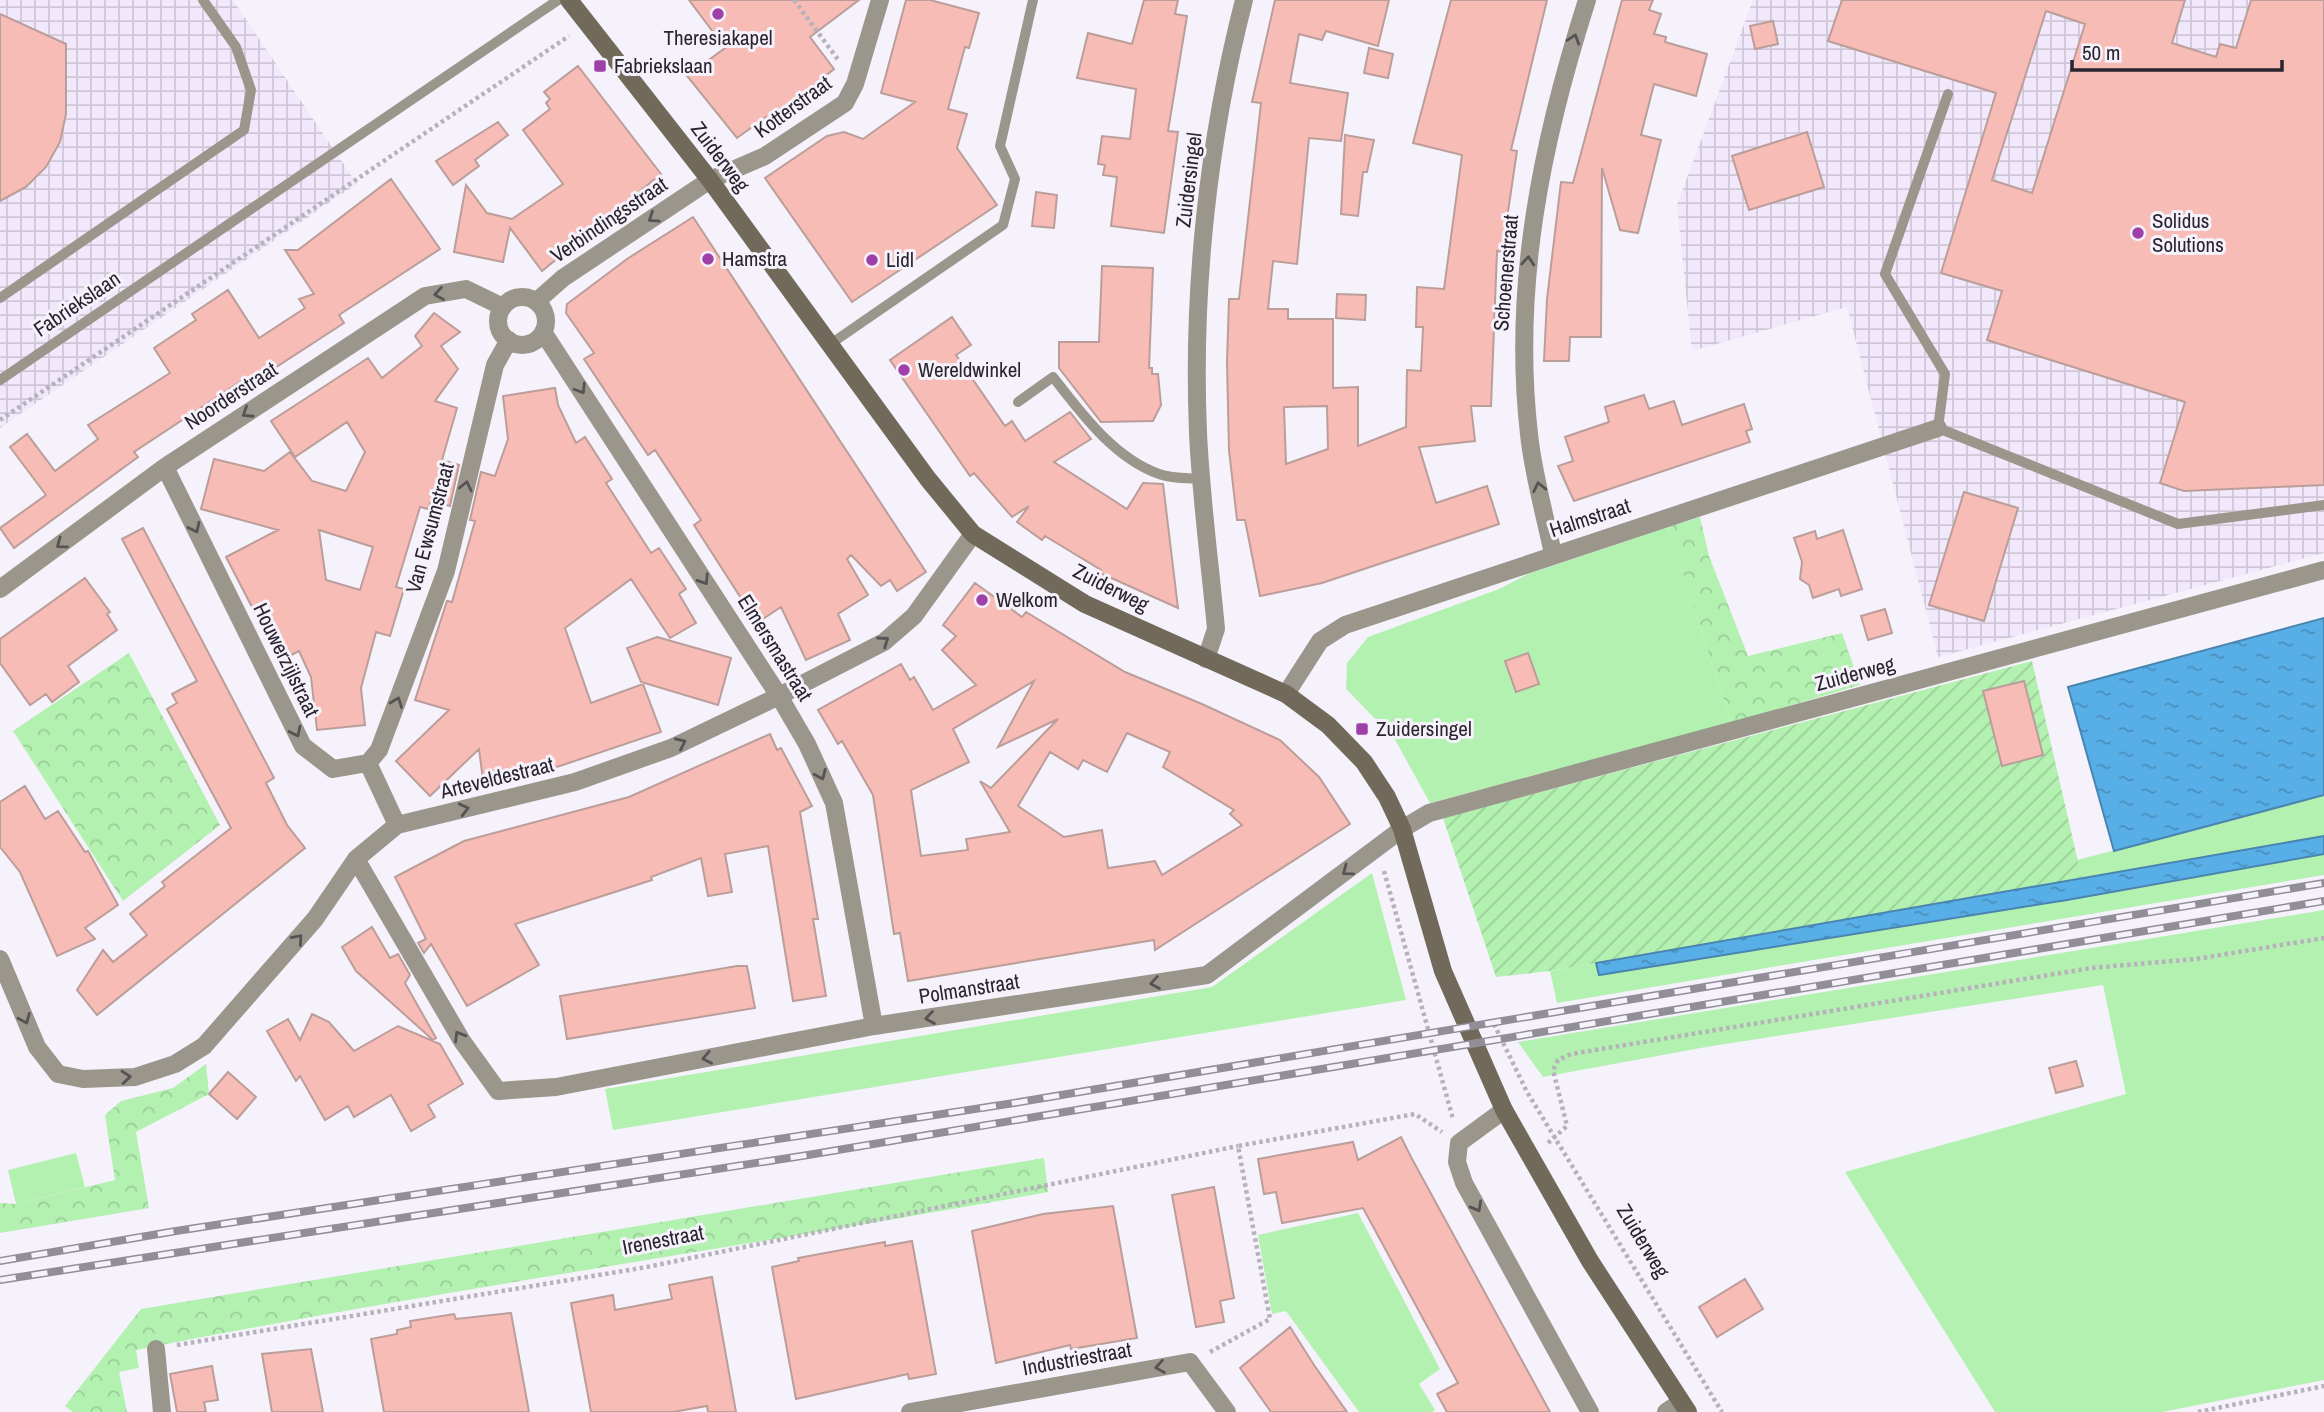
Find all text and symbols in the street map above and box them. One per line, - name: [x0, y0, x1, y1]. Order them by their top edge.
- marker: Theresiakapel: [710, 6, 726, 22]
- place label: Theresiakapel: [663, 23, 773, 52]
- scale bar: [2072, 28, 2282, 72]
- one-way arrow: [1566, 34, 1581, 46]
- text: 50 m: [2082, 38, 2120, 67]
- place label: Fabriekslaan: [614, 51, 713, 80]
- marker: Fabriekslaan: [592, 58, 608, 74]
- street label: Kotterstraat: [748, 69, 837, 144]
- street label: Zuiderweg: [684, 115, 757, 198]
- street label: Zuidersingel: [1168, 131, 1209, 229]
- street label: Verbindingsstraat: [545, 170, 673, 269]
- place label: Solidus Solutions: [2152, 206, 2224, 259]
- one-way arrow: [648, 209, 661, 222]
- street label: Schoenerstraat: [1486, 213, 1525, 332]
- marker: Solidus Solutions: [2130, 225, 2146, 241]
- place label: Hamstra: [722, 244, 787, 273]
- place label: Lidl: [886, 245, 914, 274]
- marker: Hamstra: [700, 251, 716, 267]
- marker: Lidl: [864, 252, 880, 268]
- one-way arrow: [1520, 256, 1535, 267]
- street label: Fabriekslaan: [28, 264, 126, 343]
- one-way arrow: [433, 285, 445, 300]
- street label: Noorderstraat: [179, 355, 283, 436]
- place label: Wereldwinkel: [918, 355, 1021, 384]
- marker: Wereldwinkel: [896, 362, 912, 378]
- one-way arrow: [573, 381, 585, 394]
- one-way arrow: [242, 405, 255, 417]
- street label: Van Ewsumstraat: [398, 459, 461, 596]
- one-way arrow: [458, 480, 472, 492]
- one-way arrow: [1533, 481, 1548, 493]
- street label: Halmstraat: [1546, 491, 1634, 544]
- one-way arrow: [187, 521, 201, 533]
- one-way arrow: [56, 536, 69, 548]
- street label: Zuiderweg: [1068, 556, 1154, 619]
- one-way arrow: [696, 572, 709, 585]
- place label: Welkom: [996, 585, 1058, 614]
- street label: Elmersmastraat: [731, 589, 820, 707]
- marker: Welkom: [974, 592, 990, 608]
- street label: Houwerzijlstraat: [246, 598, 327, 722]
- one-way arrow: [876, 637, 889, 649]
- street label: Zuiderweg: [1812, 649, 1898, 698]
- one-way arrow: [388, 696, 402, 708]
- place label: Zuidersingel: [1376, 714, 1472, 743]
- marker: Zuidersingel: [1354, 721, 1370, 737]
- one-way arrow: [287, 725, 301, 737]
- one-way arrow: [674, 737, 686, 751]
- street label: Arteveldestraat: [436, 749, 557, 806]
- one-way arrow: [813, 768, 827, 780]
- one-way arrow: [458, 803, 470, 817]
- one-way arrow: [1343, 862, 1355, 875]
- one-way arrow: [290, 934, 302, 947]
- street label: Polmanstraat: [917, 966, 1021, 1011]
- one-way arrow: [1149, 976, 1161, 991]
- one-way arrow: [925, 1010, 936, 1025]
- one-way arrow: [17, 1012, 31, 1024]
- one-way arrow: [455, 1030, 468, 1043]
- one-way arrow: [701, 1050, 713, 1065]
- one-way arrow: [121, 1070, 132, 1085]
- street label: Zuiderweg: [1610, 1198, 1677, 1283]
- one-way arrow: [1469, 1200, 1482, 1212]
- street label: Irenestraat: [620, 1217, 706, 1262]
- street label: Industriestraat: [1020, 1335, 1134, 1382]
- one-way arrow: [1154, 1359, 1166, 1374]

